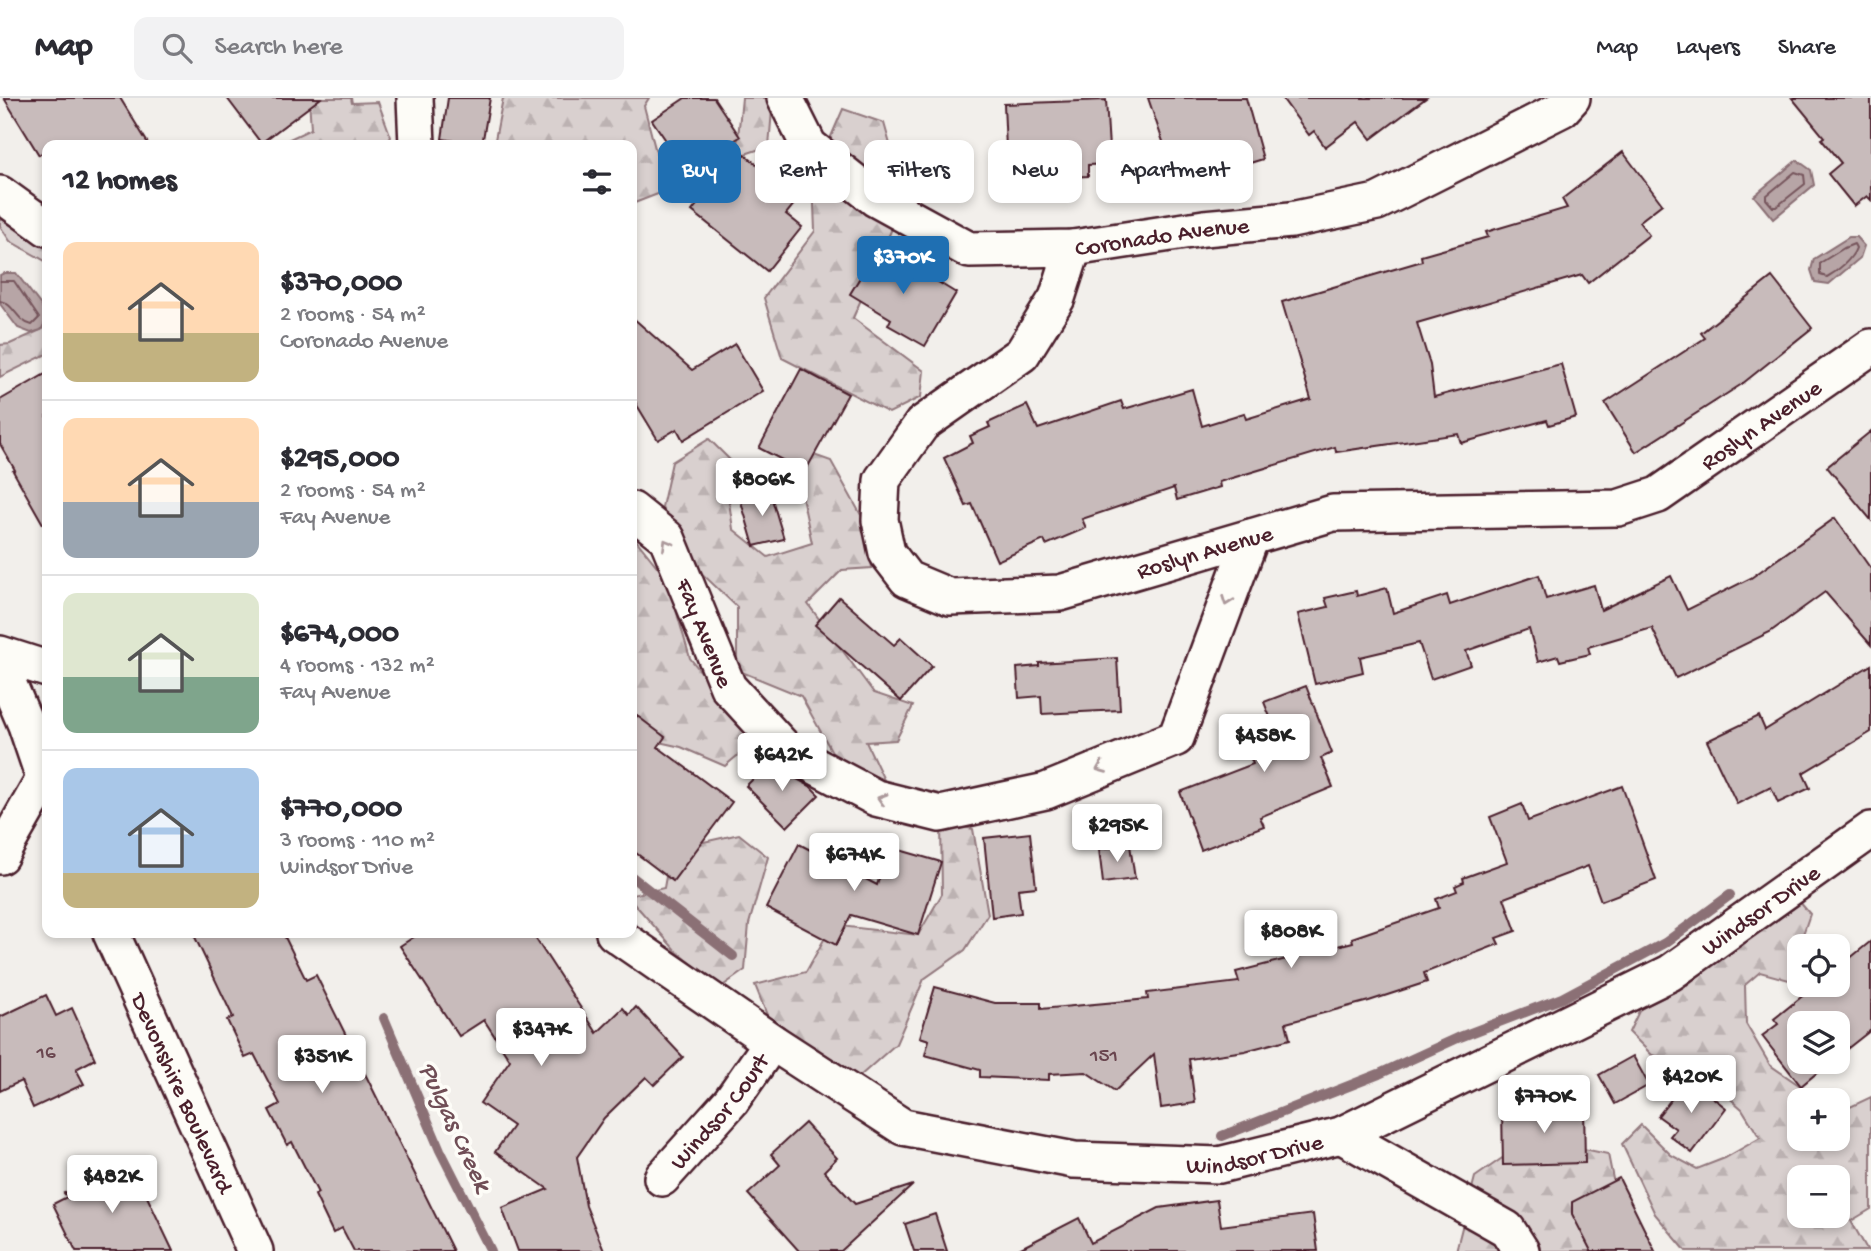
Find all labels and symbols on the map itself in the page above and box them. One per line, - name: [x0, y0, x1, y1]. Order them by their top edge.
- street label: Coronado Avenue: [1073, 213, 1251, 265]
- pin: $370K: [854, 236, 952, 296]
- street label: Roslyn Avenue: [1697, 374, 1829, 479]
- pin: $806K: [713, 458, 811, 518]
- street label: Roslyn Avenue: [1134, 520, 1277, 588]
- one-way arrow: [662, 539, 675, 552]
- street label: Fay Avenue: [667, 574, 738, 693]
- one-way arrow: [1221, 594, 1235, 606]
- pin: $458K: [1215, 714, 1313, 774]
- pin: $642K: [733, 734, 831, 793]
- one-way arrow: [1096, 760, 1108, 774]
- one-way arrow: [877, 793, 889, 808]
- pin: $295K: [1068, 804, 1166, 864]
- pin: $674K: [805, 834, 903, 893]
- street label: Windsor Drive: [1697, 859, 1827, 964]
- pin: $808K: [1242, 910, 1340, 970]
- street label: Devonshire Boulevard: [121, 988, 239, 1200]
- pin: $347K: [492, 1009, 590, 1068]
- pin: $351K: [273, 1035, 371, 1095]
- house number: 16: [35, 1042, 56, 1067]
- house number: 151: [1089, 1045, 1118, 1070]
- street label: Windsor Court: [665, 1047, 779, 1177]
- pin: $420K: [1642, 1056, 1740, 1115]
- water label: Pulgas Creek: [410, 1058, 497, 1200]
- pin: $770K: [1495, 1076, 1593, 1135]
- street label: Windsor Drive: [1186, 1129, 1327, 1183]
- pin: $482K: [63, 1156, 161, 1215]

